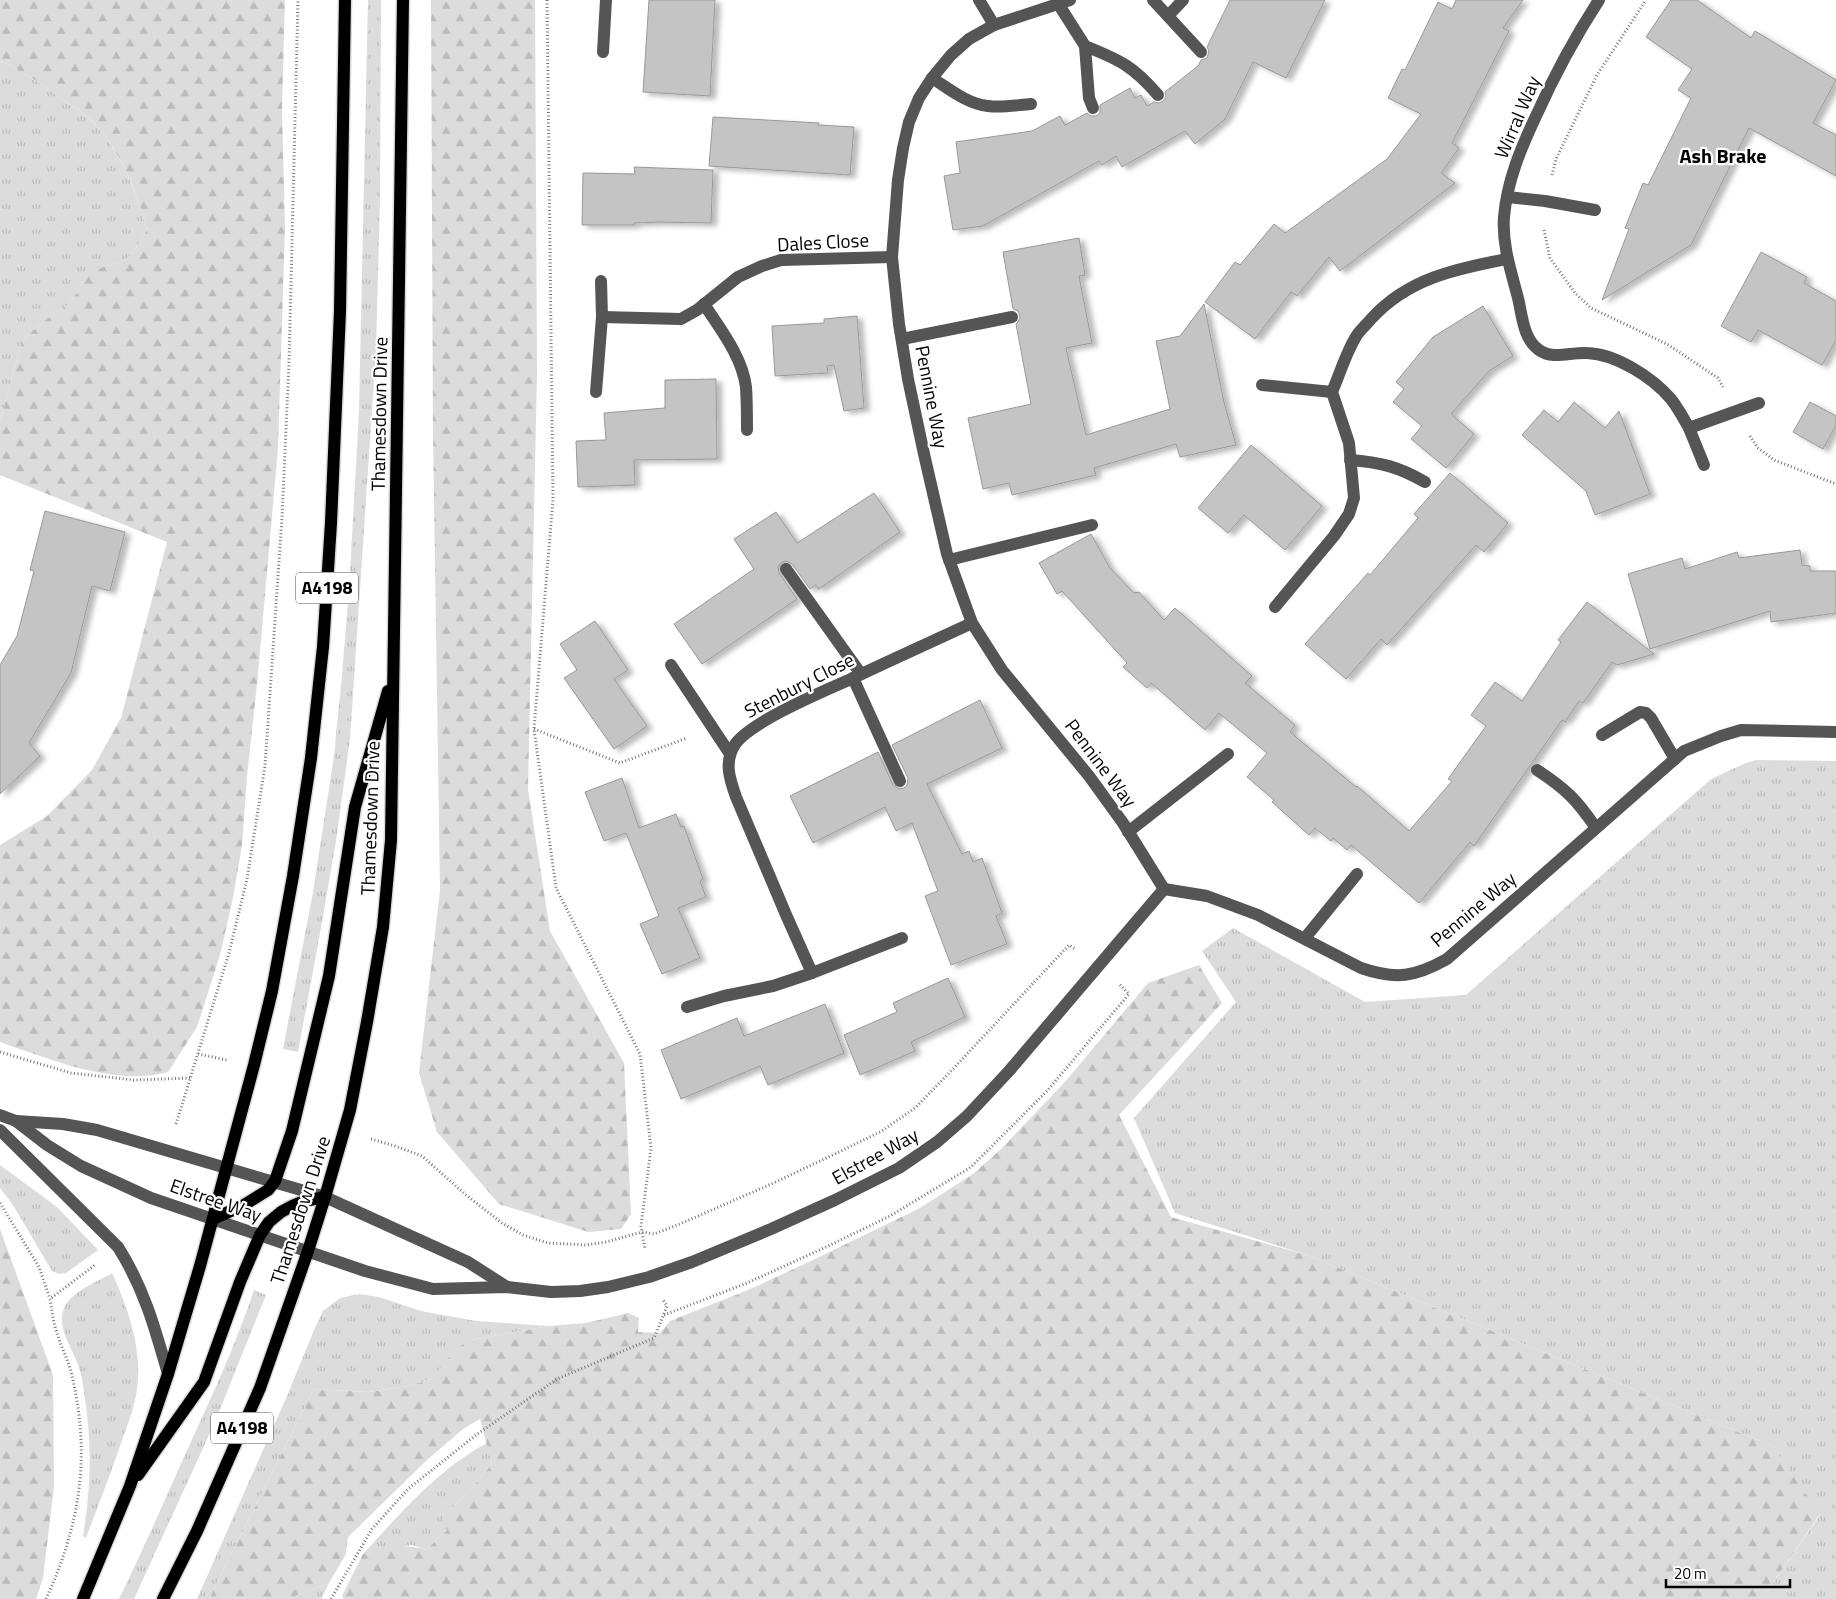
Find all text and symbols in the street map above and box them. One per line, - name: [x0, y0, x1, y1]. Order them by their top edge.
- street label: Wirral Way: [1486, 71, 1547, 163]
- district label: Ash Brake: [1679, 140, 1767, 171]
- street label: Dales Close: [776, 225, 870, 258]
- street label: Thamesdown Drive: [363, 337, 394, 491]
- street label: Pennine Way: [908, 343, 957, 451]
- road number: A4198: [296, 572, 358, 604]
- street label: Stenbury Close: [739, 644, 859, 725]
- street label: Pennine Way: [1058, 712, 1144, 813]
- street label: Thamesdown Drive: [352, 740, 387, 896]
- street label: Pennine Way: [1423, 864, 1522, 953]
- street label: Elstree Way: [826, 1120, 923, 1191]
- street label: Thamesdown Drive: [262, 1132, 337, 1288]
- street label: Elstree Way: [166, 1170, 266, 1229]
- road number: A4198: [211, 1412, 273, 1444]
- scale bar: [1666, 1556, 1790, 1588]
- text: 20 m: [1674, 1562, 1707, 1585]

